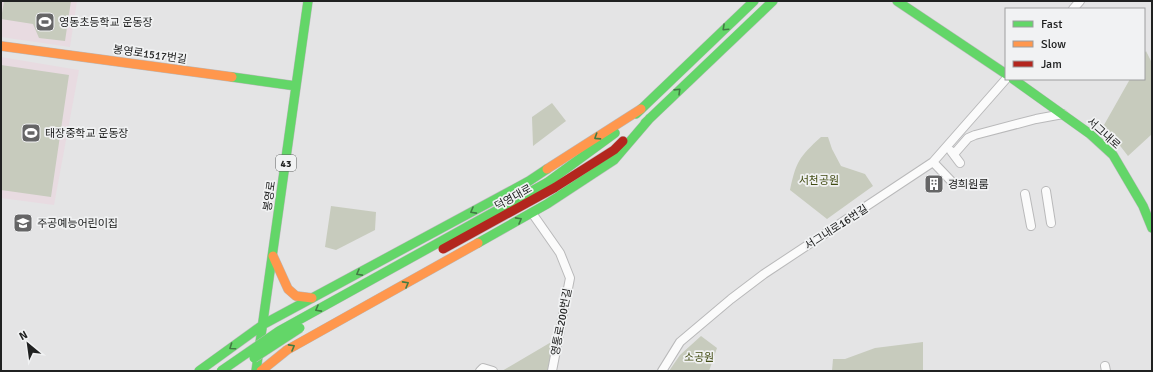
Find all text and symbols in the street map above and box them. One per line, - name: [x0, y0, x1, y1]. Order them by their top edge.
- legend: [1005, 8, 1145, 80]
- sports icon: 영동초등학교 운동장: [34, 11, 56, 33]
- place label: 영동초등학교 운동장: [59, 16, 153, 29]
- text: Fast: [1041, 17, 1062, 32]
- one-way arrow: [722, 23, 730, 31]
- text: Slow: [1041, 37, 1066, 52]
- street label: 봉영로1517번길: [112, 43, 188, 66]
- text: Jam: [1041, 57, 1062, 72]
- one-way arrow: [673, 88, 681, 96]
- street label: 서그내로: [1084, 115, 1123, 152]
- sports icon: 태장중학교 운동장: [20, 122, 42, 144]
- place label: 태장중학교 운동장: [45, 127, 128, 140]
- one-way arrow: [594, 133, 601, 140]
- road number: 43: [276, 155, 296, 171]
- building icon: 경희원룸: [923, 173, 945, 195]
- park label: 서천공원: [799, 174, 839, 187]
- place label: 경희원룸: [948, 178, 988, 191]
- street label: 봉영로: [261, 180, 278, 212]
- street label: 덕영대로: [492, 182, 534, 213]
- street label: 서그내로16번길: [802, 202, 870, 253]
- one-way arrow: [470, 206, 477, 214]
- school or university icon: 주공예능어린이집: [12, 212, 34, 234]
- place label: 주공예능어린이집: [37, 217, 118, 230]
- one-way arrow: [515, 217, 522, 224]
- one-way arrow: [356, 268, 363, 276]
- one-way arrow: [402, 281, 409, 288]
- street label: 영통로200번길: [549, 287, 574, 357]
- one-way arrow: [315, 304, 322, 312]
- north arrow: [8, 324, 48, 364]
- text: N: [17, 328, 30, 343]
- one-way arrow: [230, 342, 237, 349]
- one-way arrow: [288, 345, 295, 352]
- park label: 소공원: [684, 351, 714, 364]

